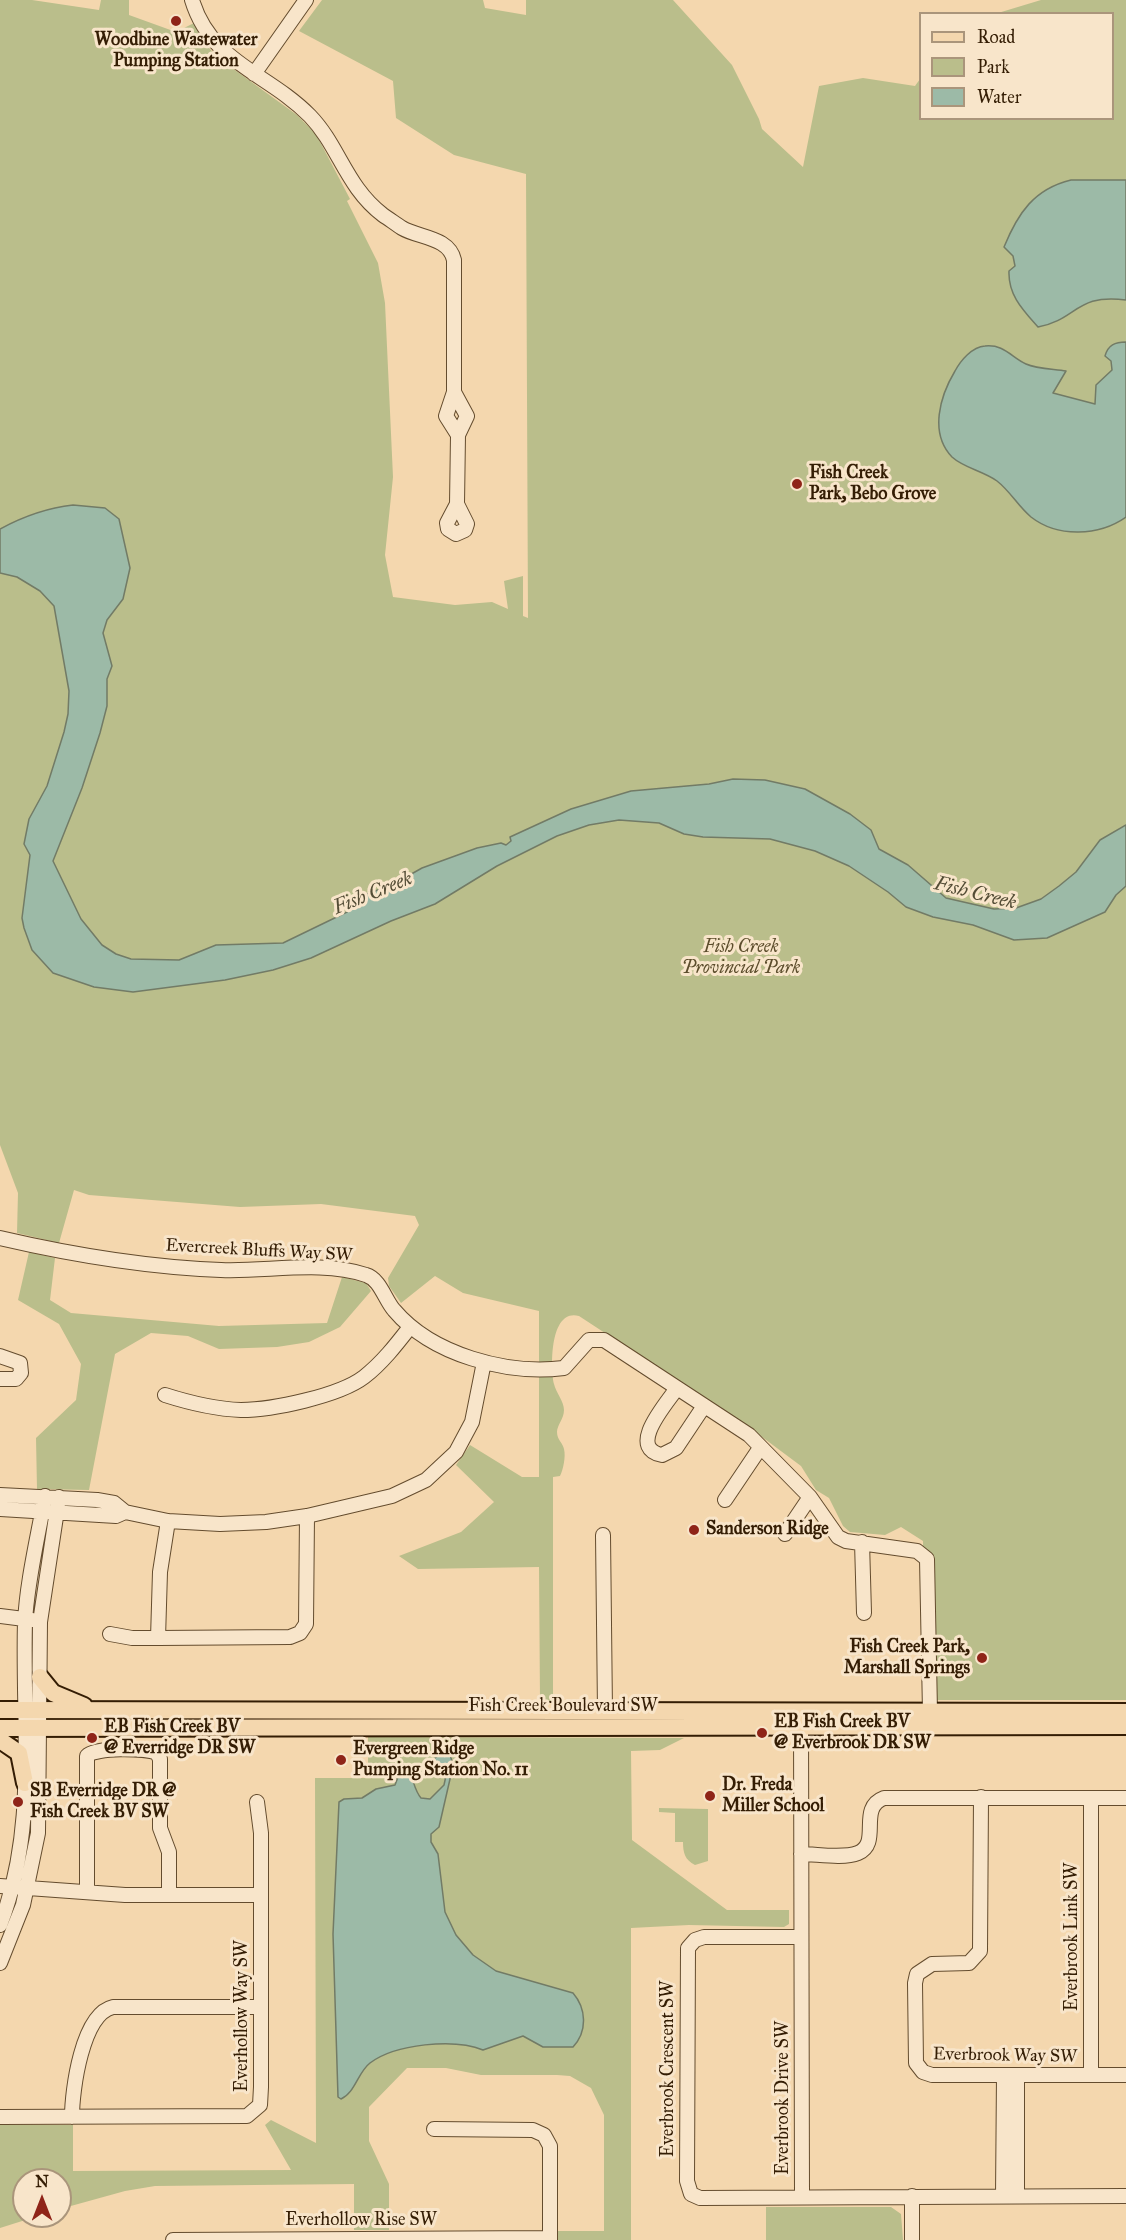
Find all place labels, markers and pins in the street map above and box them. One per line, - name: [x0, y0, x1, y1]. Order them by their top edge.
- marker: Woodbine Wastewater Pumping Station: [169, 14, 183, 28]
- place label: Woodbine Wastewater Pumping Station: [95, 30, 257, 72]
- place label: Fish Creek Park, Bebo Grove: [809, 463, 936, 506]
- marker: Fish Creek Park, Bebo Grove: [790, 477, 804, 491]
- place label: Sanderson Ridge: [706, 1519, 829, 1541]
- marker: Sanderson Ridge: [687, 1523, 701, 1537]
- place label: Fish Creek Park, Marshall Springs: [844, 1637, 970, 1680]
- marker: Fish Creek Park, Marshall Springs: [975, 1651, 989, 1665]
- place label: EB Fish Creek BV @ Everbrook DR SW: [774, 1712, 931, 1754]
- place label: EB Fish Creek BV @ Everridge DR SW: [104, 1717, 255, 1760]
- marker: EB Fish Creek BV @ Everbrook DR SW: [755, 1726, 769, 1740]
- marker: EB Fish Creek BV @ Everridge DR SW: [85, 1731, 99, 1745]
- place label: Evergreen Ridge Pumping Station No. 11: [353, 1739, 528, 1782]
- marker: Evergreen Ridge Pumping Station No. 11: [334, 1753, 348, 1767]
- place label: Dr. Freda Miller School: [722, 1775, 824, 1818]
- place label: SB Everridge DR @ Fish Creek BV SW: [30, 1781, 176, 1824]
- marker: Dr. Freda Miller School: [703, 1789, 717, 1803]
- marker: SB Everridge DR @ Fish Creek BV SW: [11, 1795, 25, 1809]

